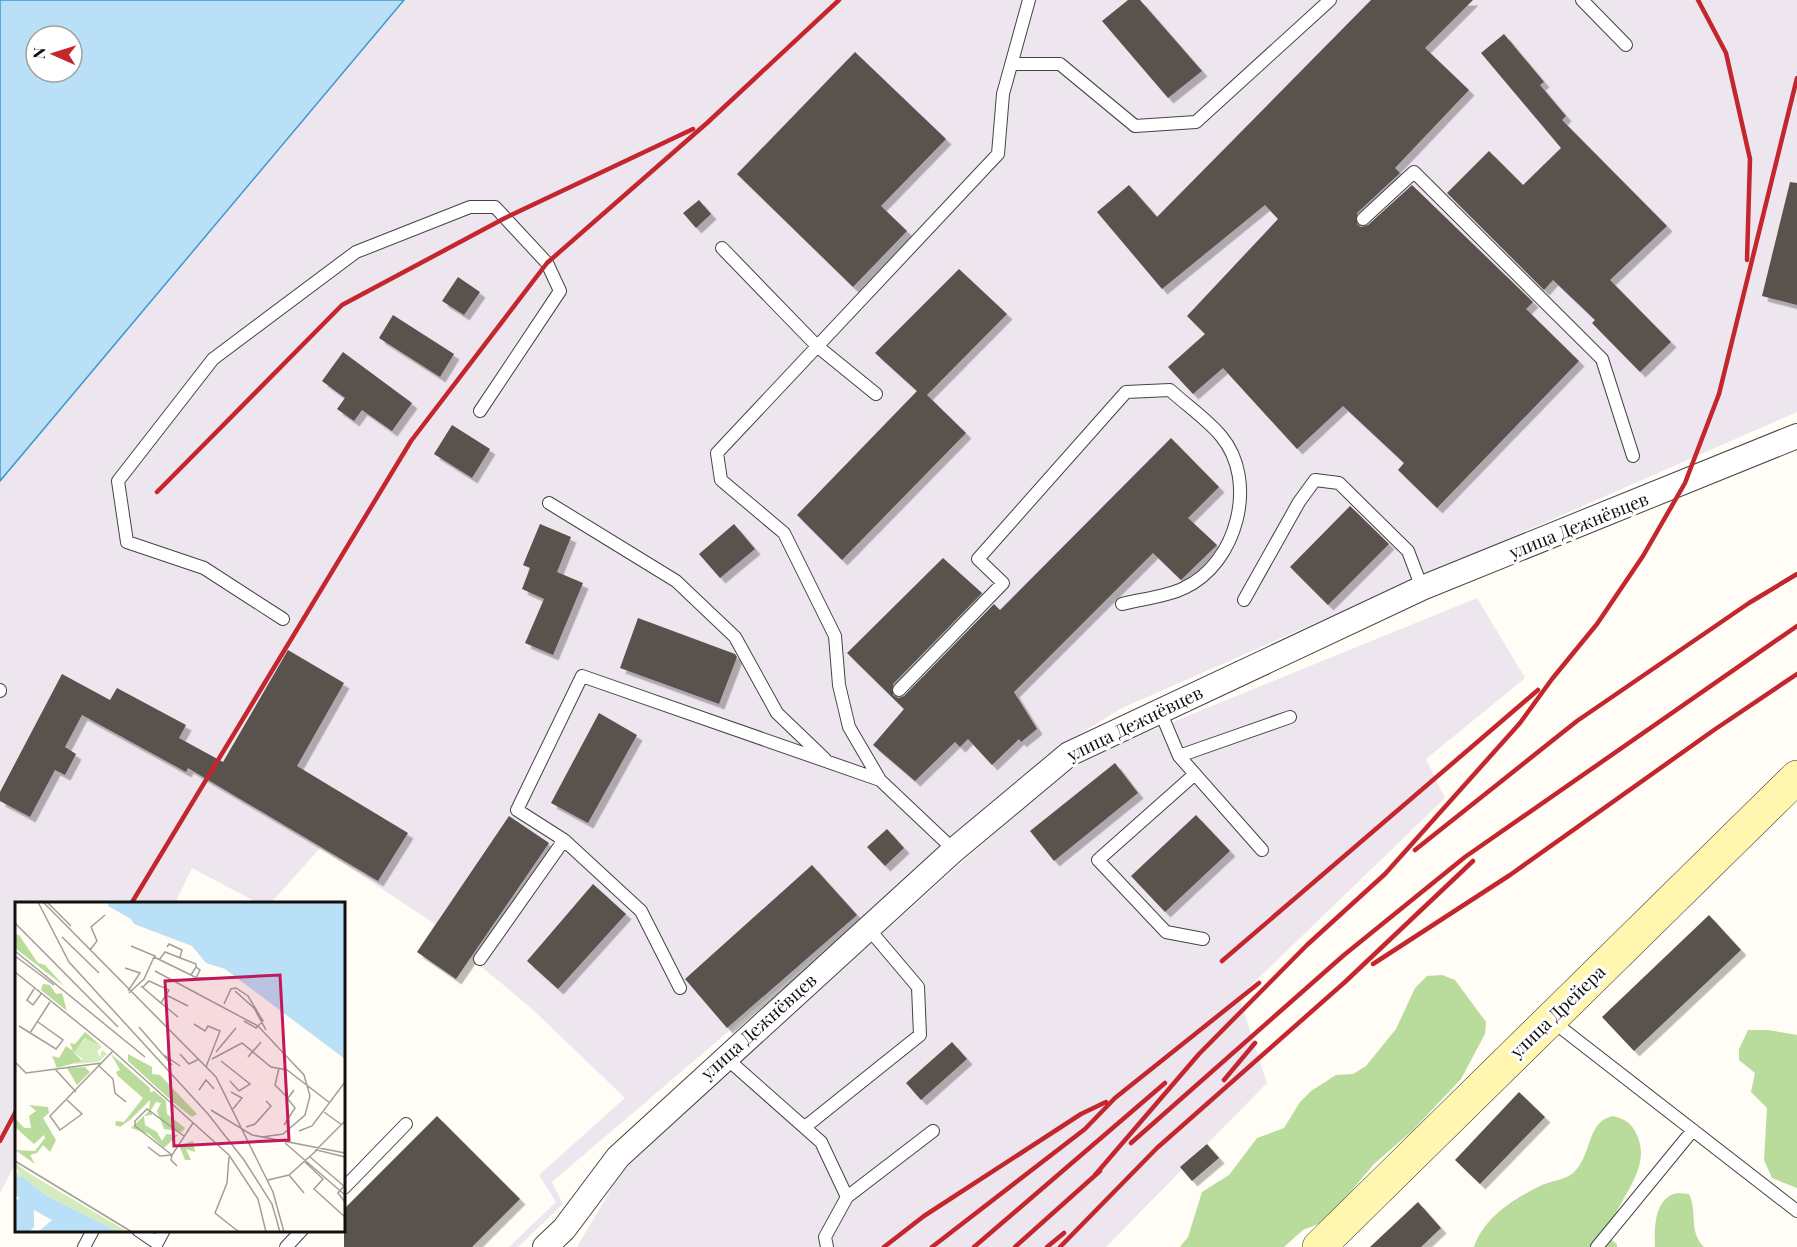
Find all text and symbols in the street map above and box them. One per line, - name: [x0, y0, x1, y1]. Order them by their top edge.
- north arrow: [24, 24, 84, 84]
- text: N: [28, 46, 49, 60]
- street label: улица Дежнёвцев: [1504, 486, 1652, 564]
- street label: улица Дежнёвцев: [1062, 680, 1207, 767]
- inset map: [15, 902, 345, 1232]
- street label: улица Дрейера: [1504, 960, 1610, 1064]
- street label: улица Дежнёвцев: [694, 968, 822, 1085]

